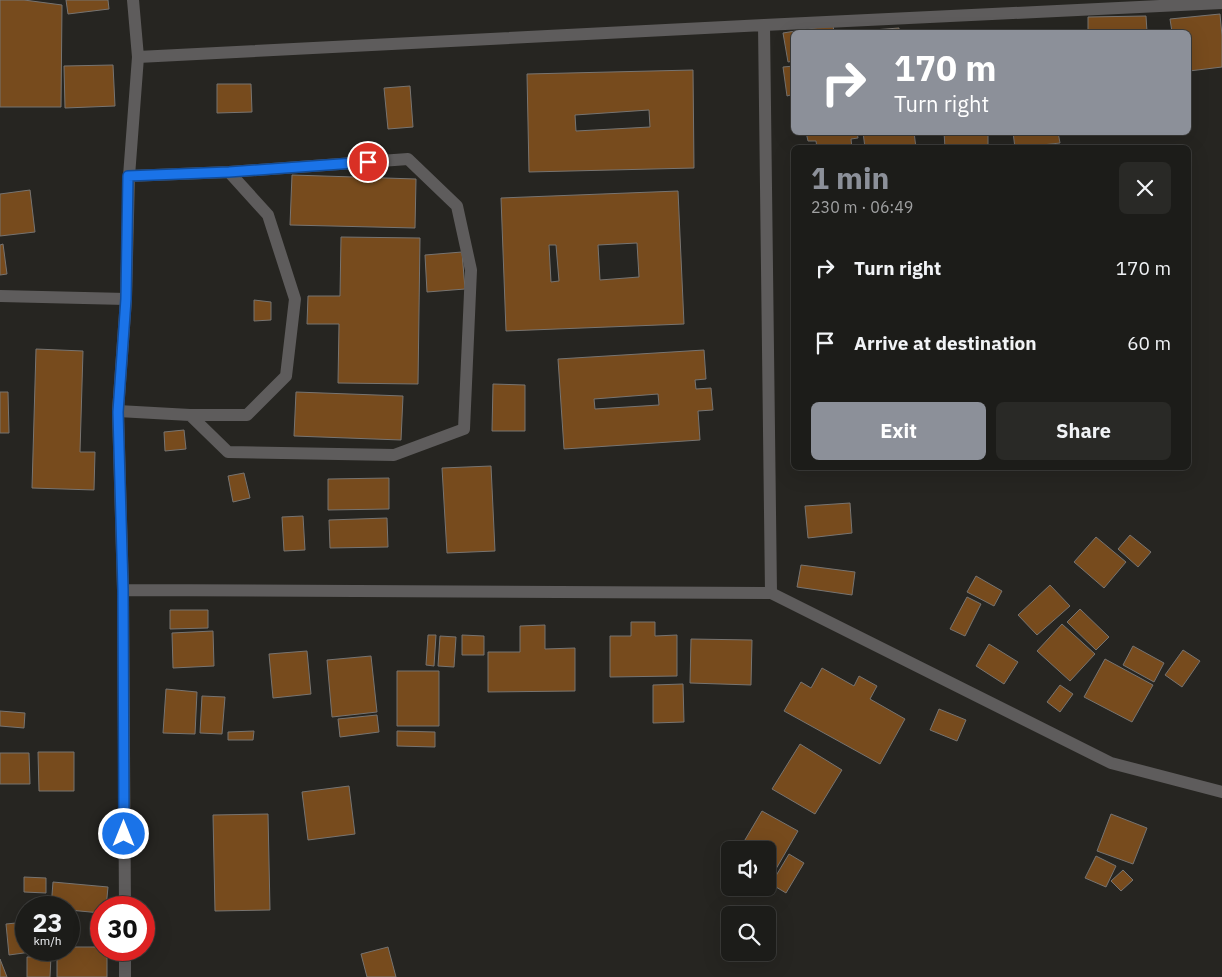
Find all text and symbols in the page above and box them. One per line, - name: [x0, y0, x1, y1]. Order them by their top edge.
- text: 170 m: [894, 45, 997, 91]
- icon: right: [811, 50, 876, 115]
- text: Turn right: [894, 89, 989, 118]
- pin: [347, 141, 389, 183]
- icon: arrive: [354, 148, 382, 176]
- text: 1 min: [811, 158, 889, 197]
- button: close: [1119, 162, 1171, 214]
- text: 230 m · 06:49: [811, 197, 913, 217]
- icon: right: [811, 254, 839, 282]
- text: Turn right: [854, 256, 941, 280]
- text: 170 m: [1116, 256, 1171, 280]
- icon: arrive: [811, 329, 839, 357]
- text: Arrive at destination: [854, 331, 1037, 355]
- text: 60 m: [1127, 331, 1171, 355]
- button: Exit: [811, 402, 986, 460]
- button: Share: [996, 402, 1171, 460]
- position arrow: [97, 807, 149, 859]
- map controls: [721, 841, 776, 961]
- button: sound: [721, 841, 776, 896]
- speed limit sign: 30: [90, 896, 155, 961]
- text: 23: [32, 906, 63, 939]
- button: search: [721, 906, 776, 961]
- text: km/h: [33, 933, 62, 948]

